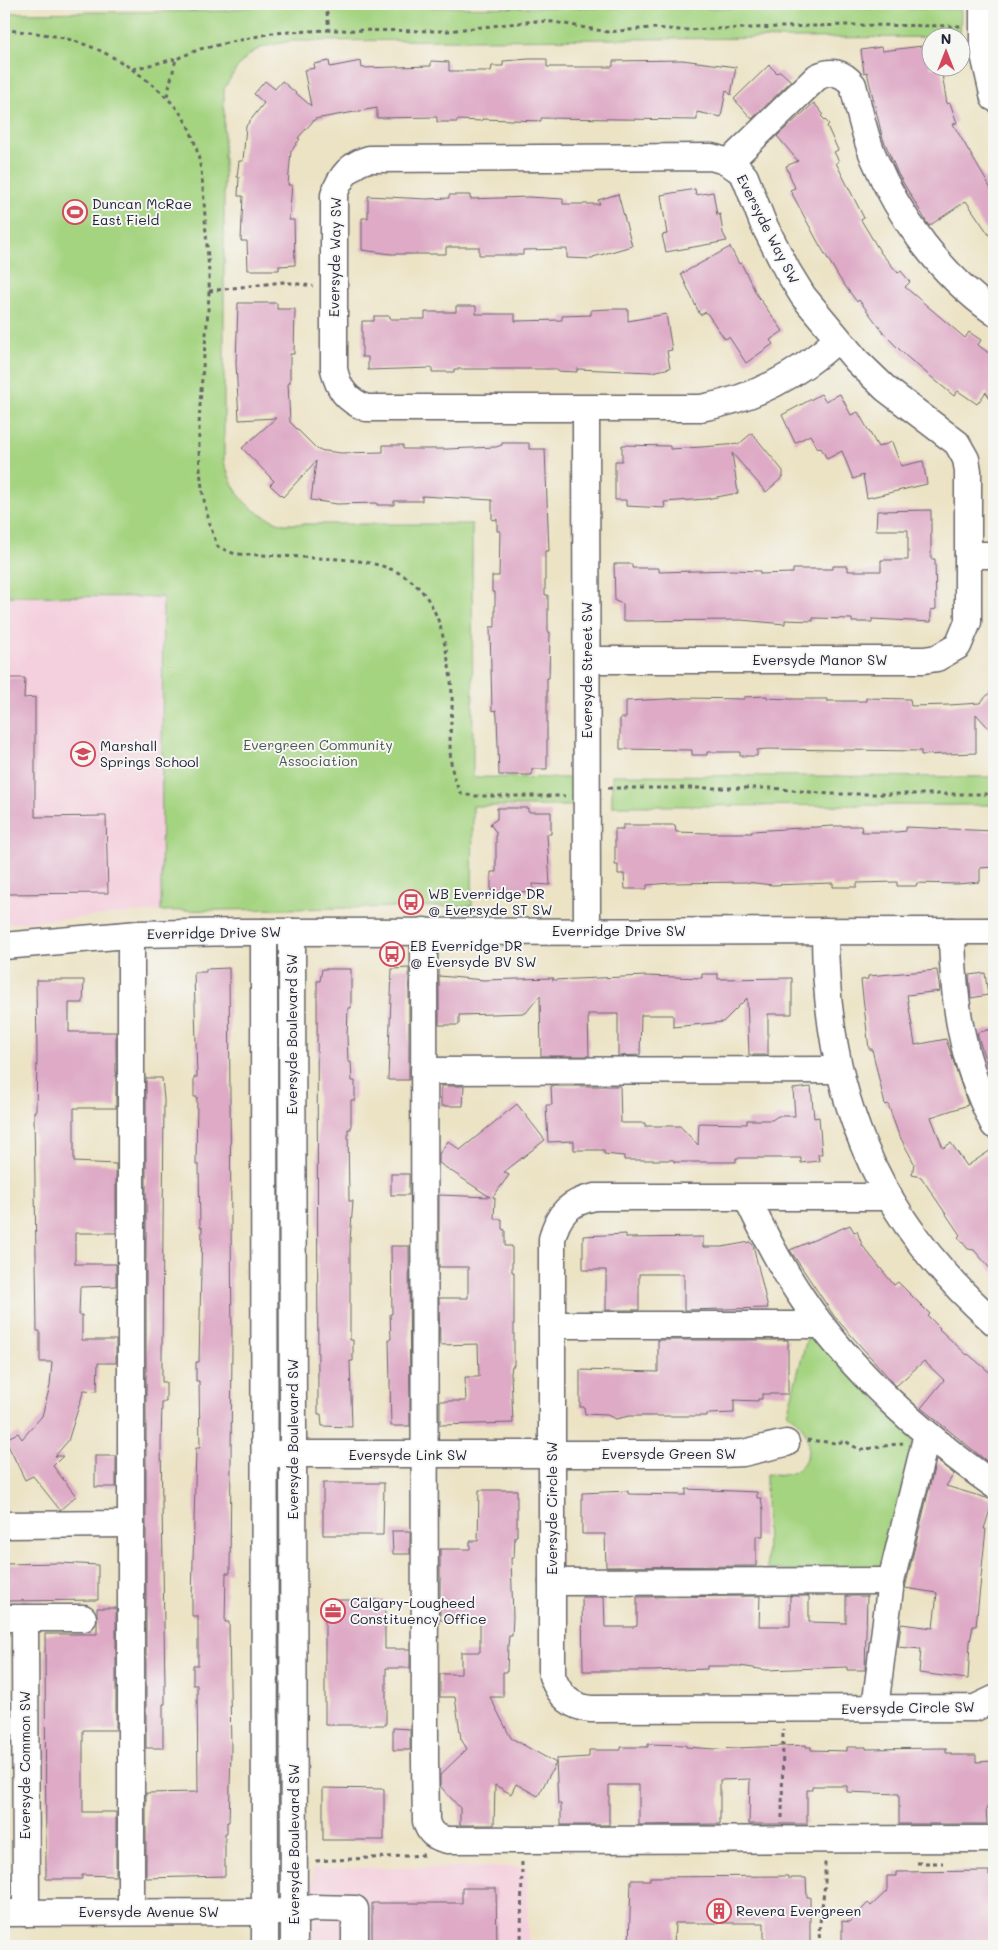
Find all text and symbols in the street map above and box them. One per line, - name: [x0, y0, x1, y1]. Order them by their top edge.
- north arrow: [920, 28, 970, 78]
- text: N: [941, 29, 951, 48]
- street label: Eversyde Way SW: [733, 171, 804, 287]
- place label: Duncan McRae East Field: [92, 194, 192, 229]
- street label: Eversyde Way SW: [324, 197, 345, 317]
- sports icon: Duncan McRae East Field: [62, 199, 88, 225]
- street label: Eversyde Street SW: [577, 602, 596, 738]
- street label: Eversyde Manor SW: [753, 650, 887, 669]
- park label: Evergreen Community Association: [243, 735, 393, 770]
- place label: Marshall Springs School: [100, 736, 199, 771]
- school or university icon: Marshall Springs School: [70, 741, 96, 767]
- place label: WB Everridge DR @ Eversyde ST SW: [428, 884, 552, 919]
- bus stop icon: WB Everridge DR @ Eversyde ST SW: [398, 889, 424, 915]
- street label: Everridge Drive SW: [552, 921, 686, 940]
- street label: Everridge Drive SW: [147, 922, 281, 943]
- place label: EB Everridge DR @ Eversyde BV SW: [410, 936, 537, 971]
- bus stop icon: EB Everridge DR @ Eversyde BV SW: [379, 941, 405, 967]
- street label: Eversyde Boulevard SW: [282, 954, 301, 1114]
- street label: Eversyde Boulevard SW: [283, 1359, 302, 1519]
- street label: Eversyde Circle SW: [542, 1441, 561, 1575]
- street label: Eversyde Green SW: [602, 1444, 736, 1463]
- street label: Eversyde Link SW: [349, 1445, 467, 1464]
- place label: Calgary-Lougheed Constituency Office: [350, 1593, 487, 1628]
- office icon: Calgary-Lougheed Constituency Office: [320, 1598, 346, 1624]
- street label: Eversyde Common SW: [15, 1691, 34, 1839]
- street label: Eversyde Circle SW: [841, 1697, 975, 1718]
- street label: Eversyde Boulevard SW: [284, 1764, 303, 1924]
- building icon: Revera Evergreen: [706, 1898, 732, 1924]
- place label: Revera Evergreen: [736, 1901, 861, 1920]
- street label: Eversyde Avenue SW: [79, 1902, 219, 1921]

